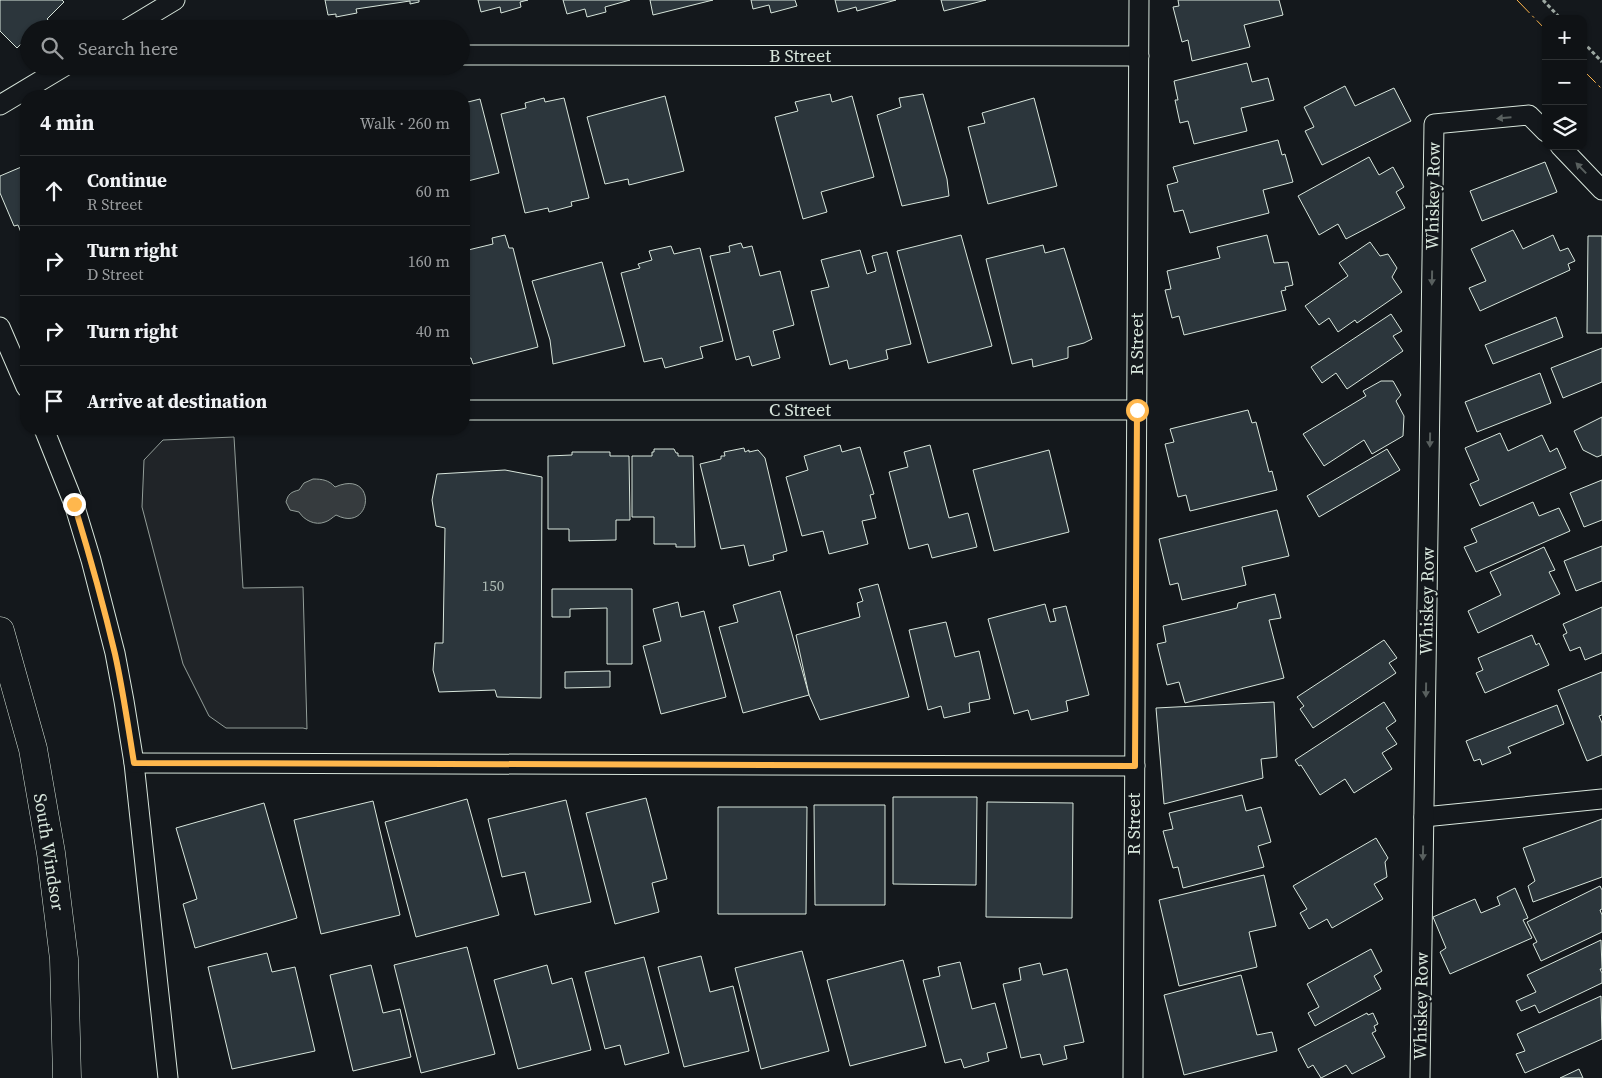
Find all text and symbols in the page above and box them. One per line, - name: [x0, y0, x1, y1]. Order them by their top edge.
- map controls: [1542, 15, 1587, 150]
- button: +: [1542, 15, 1587, 60]
- search box: [20, 20, 470, 75]
- icon: search: [38, 34, 66, 62]
- text: Search here: [78, 35, 178, 61]
- street label: B Street: [769, 43, 831, 68]
- button: −: [1542, 60, 1587, 105]
- button: layers: [1542, 105, 1587, 150]
- text: 4 min: [40, 108, 95, 137]
- text: Walk · 260 m: [360, 112, 450, 134]
- one-way arrow: [1496, 114, 1512, 122]
- street label: Whiskey Row: [1419, 141, 1446, 250]
- one-way arrow: [1575, 162, 1587, 174]
- text: Continue: [87, 167, 167, 193]
- icon: ahead: [40, 177, 68, 205]
- text: 60 m: [416, 180, 450, 202]
- text: R Street: [87, 193, 143, 215]
- text: Turn right: [87, 237, 178, 263]
- icon: right: [40, 247, 68, 275]
- text: 160 m: [408, 250, 450, 272]
- text: D Street: [87, 263, 143, 285]
- one-way arrow: [1428, 270, 1436, 286]
- street label: R Street: [1124, 313, 1149, 375]
- icon: right: [40, 317, 68, 345]
- text: Turn right: [87, 318, 178, 344]
- text: 40 m: [416, 320, 450, 342]
- icon: arrive: [40, 387, 68, 415]
- text: Arrive at destination: [87, 388, 267, 414]
- street label: C Street: [769, 397, 831, 422]
- route start: [1126, 399, 1149, 422]
- one-way arrow: [1425, 432, 1433, 448]
- route end: [63, 493, 86, 516]
- street label: Whiskey Row: [1413, 546, 1440, 655]
- house number: 150: [482, 575, 504, 596]
- one-way arrow: [1422, 682, 1430, 698]
- street label: South Windsor: [28, 791, 71, 913]
- street label: R Street: [1121, 793, 1146, 855]
- one-way arrow: [1419, 845, 1427, 861]
- street label: Whiskey Row: [1407, 951, 1434, 1060]

